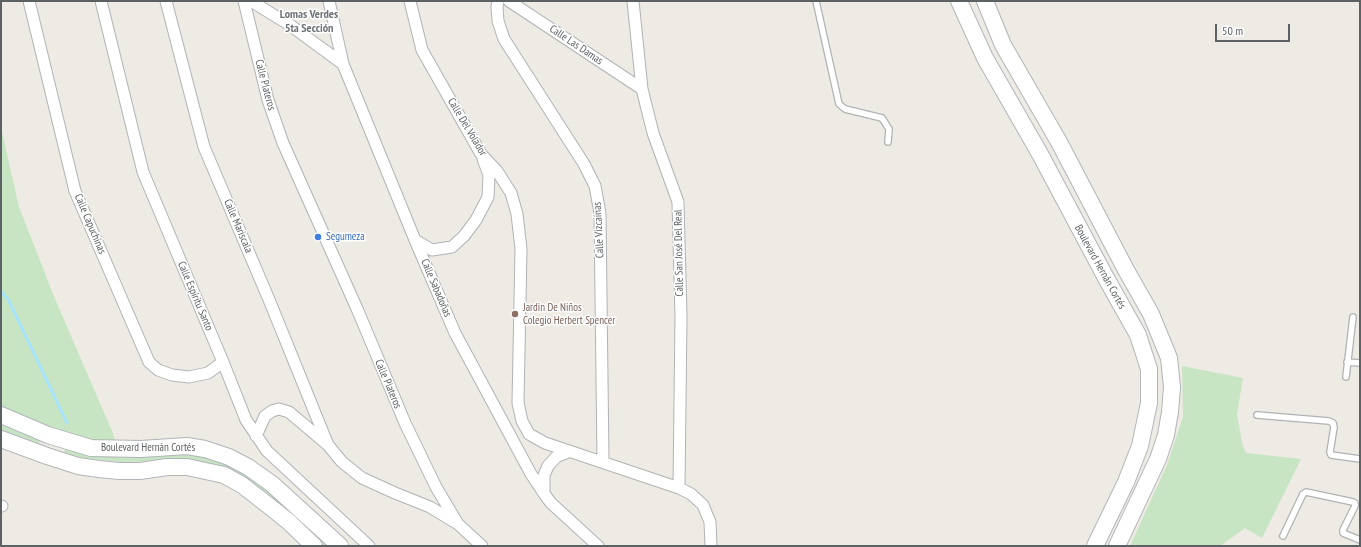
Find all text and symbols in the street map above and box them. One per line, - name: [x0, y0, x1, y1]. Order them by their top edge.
- district label: Lomas Verdes 5ta Sección: [280, 8, 338, 36]
- scale bar: [1217, 16, 1292, 42]
- street label: Calle Las Damas: [547, 22, 605, 68]
- text: 50 m: [1222, 23, 1243, 38]
- street label: Calle Plateros: [252, 58, 278, 112]
- street label: Calle Del Volador: [445, 96, 489, 158]
- street label: Calle Capuchinas: [71, 192, 109, 256]
- street label: Calle Mariscala: [221, 197, 255, 255]
- street label: Calle Vizcaínas: [591, 202, 607, 258]
- street label: Calle San José Del Real: [672, 209, 686, 297]
- street label: Boulevard Hernán Cortés: [1071, 223, 1129, 311]
- place label: Segumeza: [326, 230, 365, 244]
- marker: Segumeza: [313, 232, 323, 242]
- street label: Calle Sabadoñas: [418, 257, 454, 319]
- street label: Calle Espíritu Santo: [174, 259, 216, 333]
- place label: Jardin De Niños Colegio Herbert Spencer: [523, 301, 615, 327]
- marker: Jardin De Niños Colegio Herbert Spencer: [510, 309, 520, 319]
- street label: Calle Plateros: [372, 357, 404, 411]
- street label: Boulevard Hernán Cortés: [101, 441, 195, 455]

